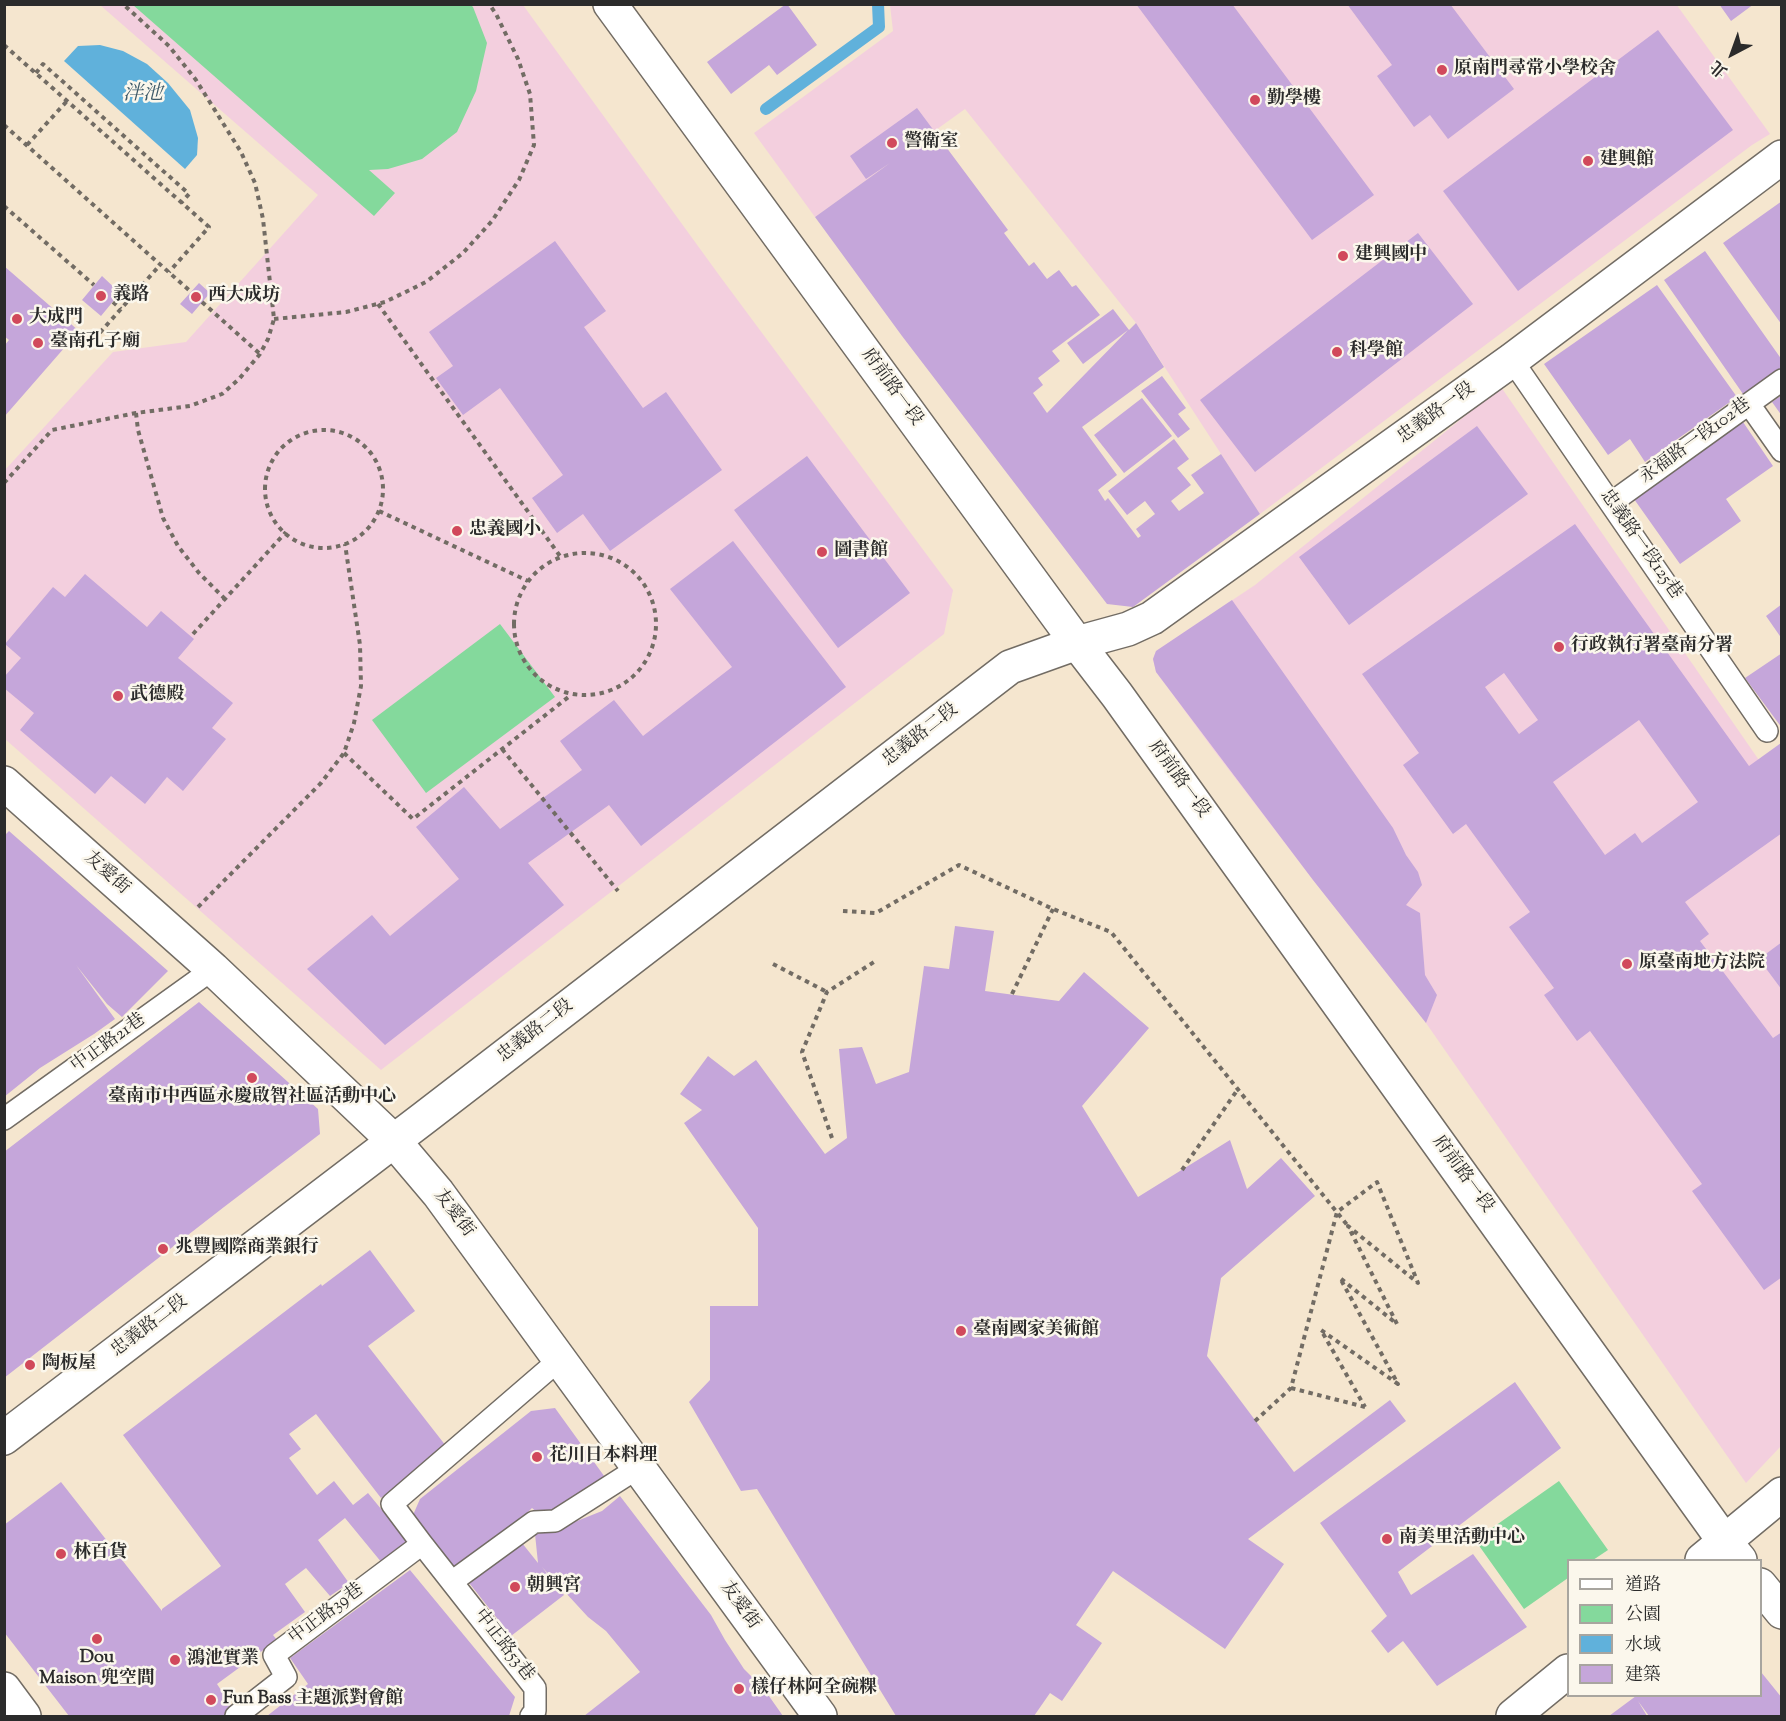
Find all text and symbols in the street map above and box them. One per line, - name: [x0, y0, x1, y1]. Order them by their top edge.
- north arrow: [1702, 24, 1762, 84]
- text: 北: [1706, 54, 1733, 82]
- place label: 原南門尋常小學校舍: [1454, 59, 1616, 81]
- marker: 原南門尋常小學校舍: [1435, 63, 1449, 77]
- water label: 泮池: [123, 84, 163, 108]
- place label: 勤學樓: [1267, 89, 1321, 111]
- marker: 勤學樓: [1248, 93, 1262, 107]
- place label: 警衛室: [904, 132, 958, 154]
- marker: 警衛室: [885, 136, 899, 150]
- place label: 建興館: [1600, 150, 1654, 172]
- marker: 建興館: [1581, 154, 1595, 168]
- place label: 建興國中: [1355, 245, 1427, 267]
- marker: 建興國中: [1336, 249, 1350, 263]
- place label: 義路: [113, 285, 149, 307]
- place label: 西大成坊: [208, 286, 280, 308]
- marker: 義路: [94, 289, 108, 303]
- marker: 西大成坊: [189, 290, 203, 304]
- place label: 大成門: [29, 308, 83, 330]
- marker: 大成門: [10, 312, 24, 326]
- place label: 臺南孔子廟: [50, 332, 140, 354]
- marker: 臺南孔子廟: [31, 336, 45, 350]
- place label: 科學館: [1349, 341, 1403, 363]
- street label: 府前路一段: [856, 345, 926, 431]
- marker: 科學館: [1330, 345, 1344, 359]
- street label: 忠義路一段: [1394, 379, 1480, 449]
- street label: 永福路一段102巷: [1636, 395, 1756, 489]
- street label: 忠義路一段125巷: [1594, 486, 1686, 604]
- place label: 忠義國小: [469, 520, 541, 542]
- marker: 忠義國小: [450, 524, 464, 538]
- place label: 圖書館: [834, 541, 888, 563]
- marker: 圖書館: [815, 545, 829, 559]
- place label: 行政執行署臺南分署: [1571, 636, 1733, 658]
- marker: 行政執行署臺南分署: [1552, 640, 1566, 654]
- place label: 武德殿: [130, 685, 184, 707]
- marker: 武德殿: [111, 689, 125, 703]
- street label: 忠義路二段: [879, 700, 963, 772]
- street label: 府前路一段: [1143, 737, 1213, 823]
- street label: 友愛街: [79, 848, 133, 900]
- place label: 原臺南地方法院: [1639, 953, 1765, 975]
- marker: 原臺南地方法院: [1620, 957, 1634, 971]
- street label: 忠義路二段: [494, 996, 578, 1068]
- street label: 中正路21巷: [68, 1010, 150, 1078]
- marker: 臺南市中西區永慶啟智社區活動中心: [245, 1071, 259, 1085]
- place label: 臺南市中西區永慶啟智社區活動中心: [108, 1087, 396, 1109]
- street label: 府前路一段: [1427, 1132, 1497, 1218]
- street label: 友愛街: [428, 1186, 478, 1242]
- place label: 兆豐國際商業銀行: [175, 1238, 319, 1260]
- marker: 兆豐國際商業銀行: [156, 1242, 170, 1256]
- street label: 忠義路二段: [108, 1291, 192, 1363]
- place label: 臺南國家美術館: [973, 1320, 1099, 1342]
- marker: 臺南國家美術館: [954, 1324, 968, 1338]
- place label: 陶板屋: [42, 1354, 96, 1376]
- marker: 陶板屋: [23, 1358, 37, 1372]
- place label: 花川日本料理: [549, 1446, 657, 1468]
- marker: 花川日本料理: [530, 1450, 544, 1464]
- place label: 南美里活動中心: [1399, 1528, 1525, 1550]
- marker: 南美里活動中心: [1380, 1532, 1394, 1546]
- place label: 林百貨: [73, 1543, 127, 1565]
- marker: 林百貨: [54, 1547, 68, 1561]
- legend: [1567, 1559, 1762, 1697]
- text: 道路: [1625, 1573, 1661, 1599]
- place label: 朝興宮: [527, 1576, 581, 1598]
- street label: 友愛街: [714, 1578, 764, 1634]
- street label: 中正路39巷: [285, 1580, 369, 1650]
- marker: 朝興宮: [508, 1580, 522, 1594]
- text: 公園: [1625, 1603, 1661, 1629]
- street label: 中正路53巷: [468, 1606, 538, 1686]
- marker: Dou Maison 兜空間: [90, 1632, 104, 1646]
- text: 水域: [1625, 1633, 1661, 1659]
- place label: Dou Maison 兜空間: [39, 1648, 155, 1690]
- place label: 鴻池實業: [187, 1649, 259, 1671]
- marker: 鴻池實業: [168, 1653, 182, 1667]
- text: 建築: [1625, 1663, 1661, 1689]
- place label: 檨仔林阿全碗粿: [751, 1678, 877, 1700]
- marker: 檨仔林阿全碗粿: [732, 1682, 746, 1696]
- place label: Fun Bass 主題派對會館: [223, 1689, 403, 1711]
- marker: Fun Bass 主題派對會館: [204, 1693, 218, 1707]

